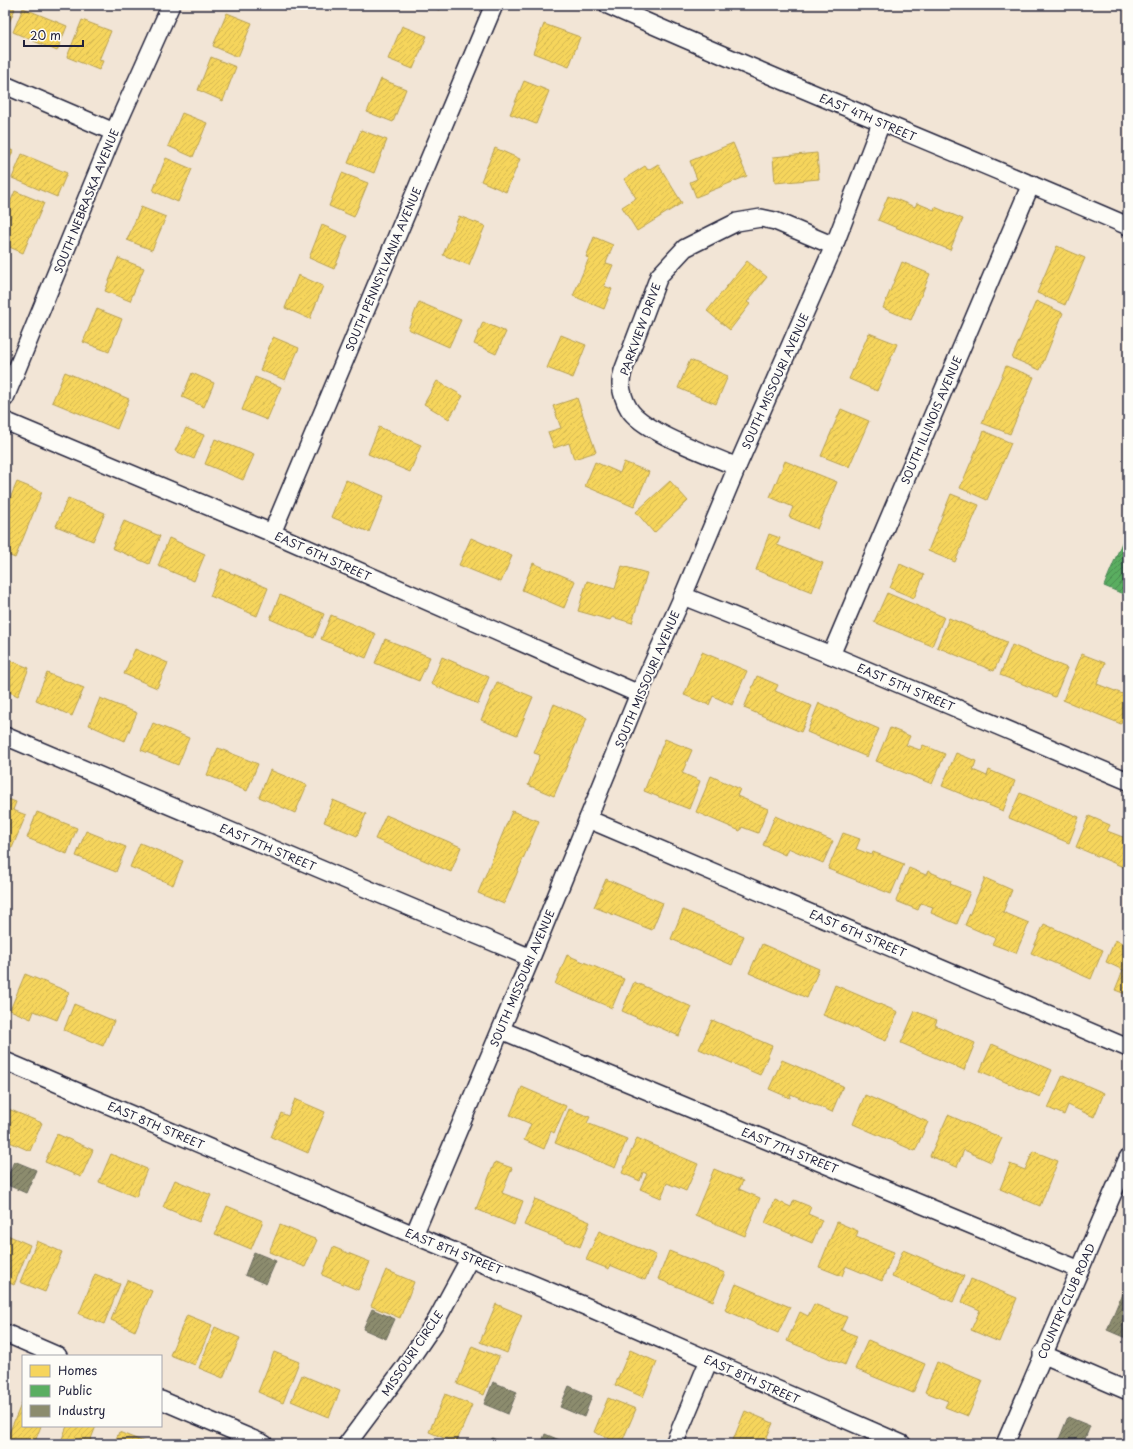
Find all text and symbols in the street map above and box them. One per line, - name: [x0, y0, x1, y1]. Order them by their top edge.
- scale bar: [24, 22, 83, 48]
- text: 20 m: [30, 26, 61, 44]
- street label: EAST 4TH STREET: [817, 89, 919, 145]
- street label: SOUTH NEBRASKA AVENUE: [49, 126, 123, 276]
- street label: SOUTH PENNSYLVANIA AVENUE: [341, 184, 425, 354]
- street label: PARKVIEW DRIVE: [615, 280, 665, 378]
- street label: SOUTH MISSOURI AVENUE: [737, 310, 813, 452]
- street label: SOUTH ILLINOIS AVENUE: [896, 353, 966, 487]
- street label: EAST 6TH STREET: [272, 527, 374, 585]
- street label: SOUTH MISSOURI AVENUE: [610, 608, 684, 750]
- street label: EAST 5TH STREET: [855, 659, 958, 715]
- street label: EAST 7TH STREET: [217, 819, 319, 875]
- street label: EAST 6TH STREET: [807, 905, 909, 961]
- street label: SOUTH MISSOURI AVENUE: [485, 907, 559, 1049]
- street label: EAST 8TH STREET: [105, 1097, 207, 1153]
- street label: EAST 7TH STREET: [739, 1123, 841, 1177]
- street label: EAST 8TH STREET: [403, 1224, 506, 1278]
- street label: COUNTRY CLUB ROAD: [1033, 1240, 1099, 1362]
- street label: MISSOURI CIRCLE: [377, 1307, 447, 1399]
- street label: EAST 8TH STREET: [701, 1350, 803, 1408]
- legend: [22, 1355, 162, 1427]
- text: Homes: [58, 1361, 97, 1379]
- text: Public: [58, 1381, 92, 1399]
- text: Industry: [58, 1401, 106, 1419]

